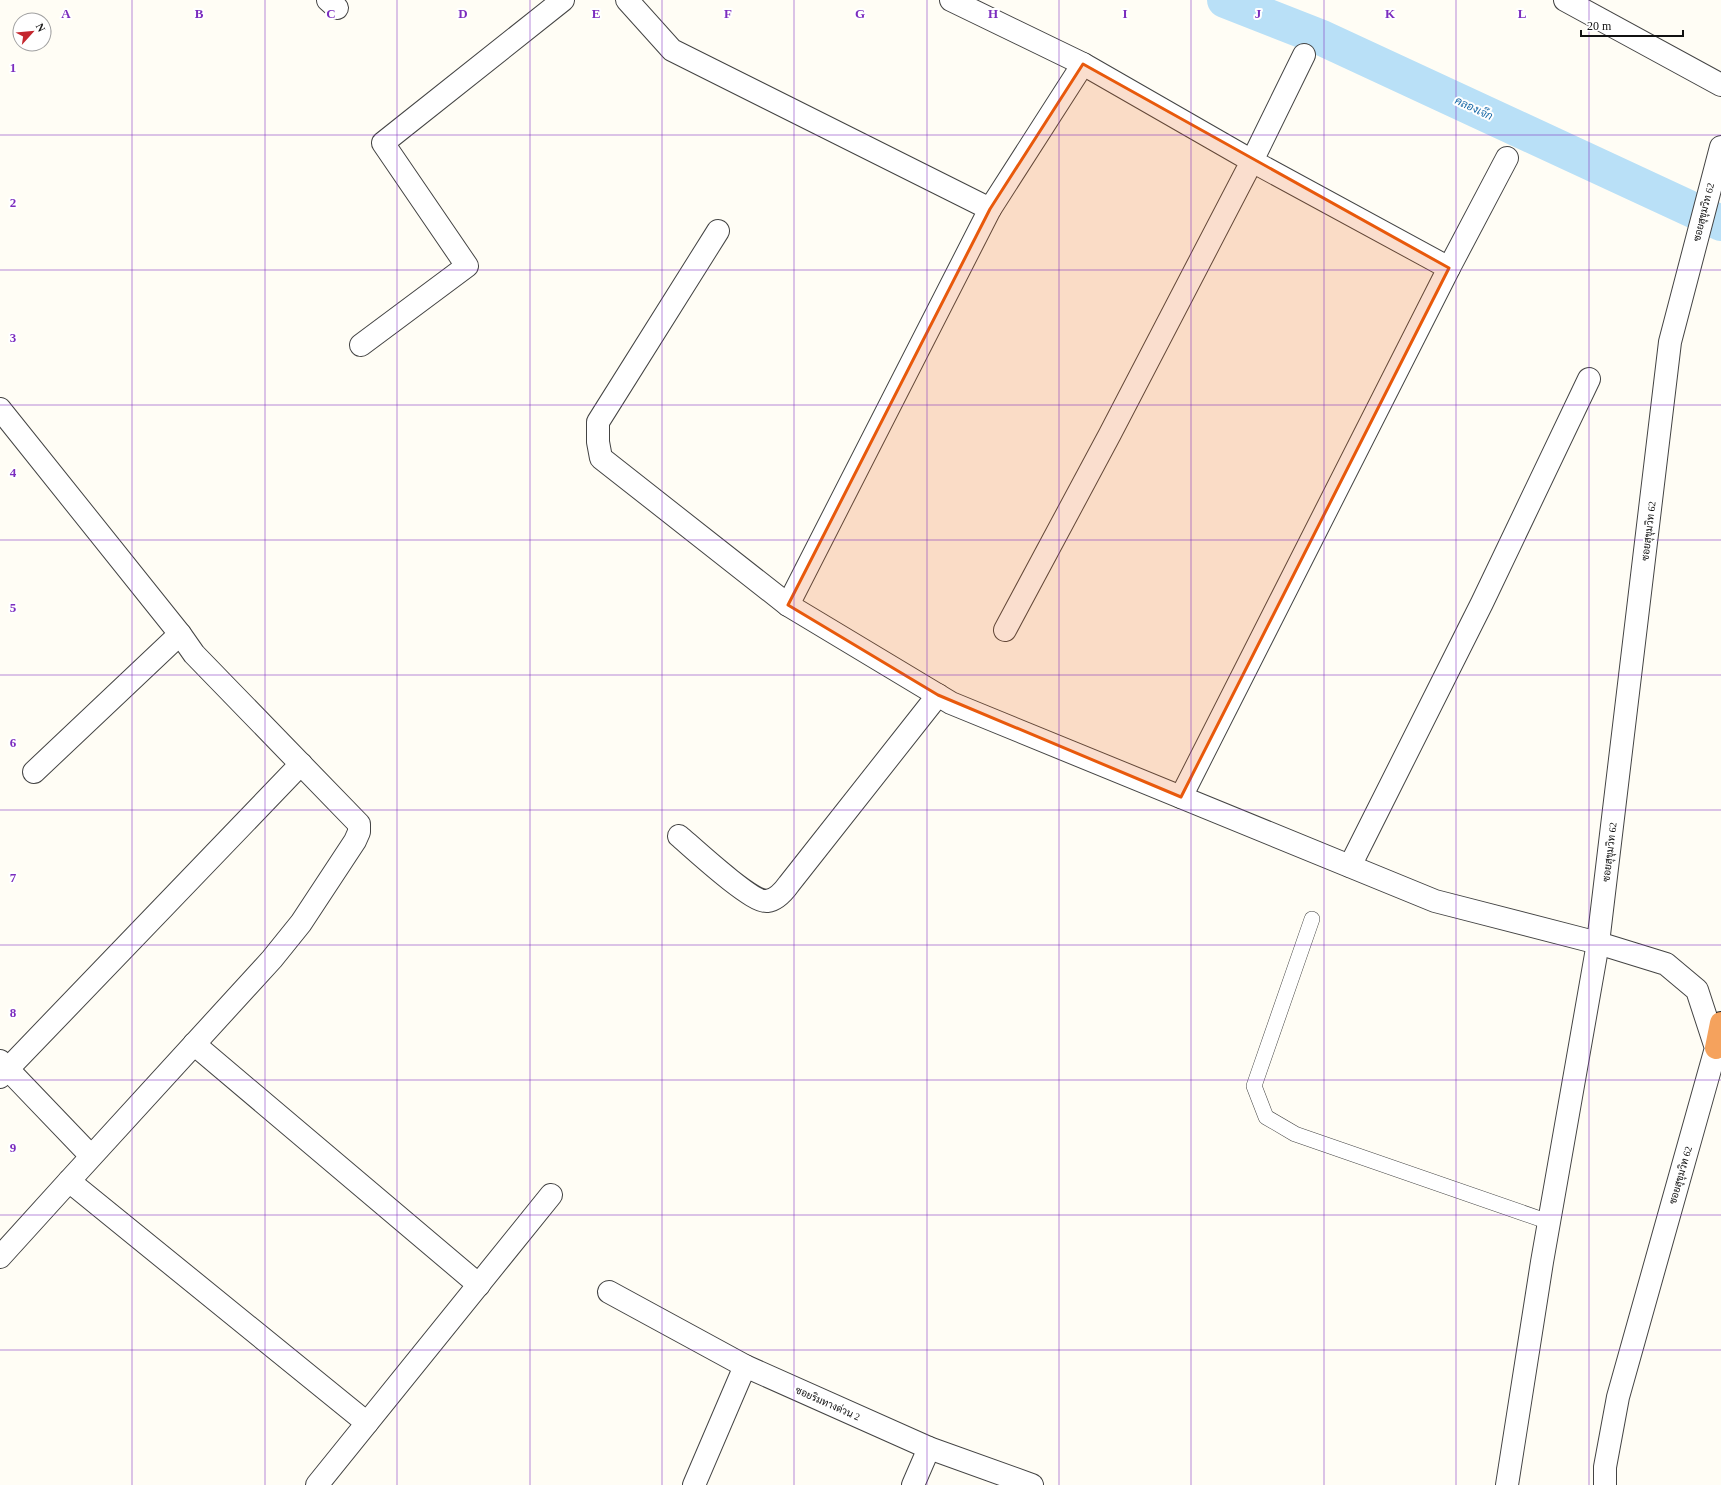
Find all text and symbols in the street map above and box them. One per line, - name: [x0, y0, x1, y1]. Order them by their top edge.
- text: A: [61, 6, 71, 21]
- text: B: [195, 6, 204, 21]
- text: C: [326, 6, 336, 21]
- text: D: [458, 6, 468, 21]
- text: E: [592, 6, 600, 21]
- text: F: [724, 6, 732, 21]
- text: G: [855, 6, 865, 21]
- text: H: [988, 6, 998, 21]
- text: I: [1122, 6, 1128, 21]
- text: J: [1255, 6, 1262, 21]
- text: K: [1385, 6, 1396, 21]
- text: L: [1518, 6, 1527, 21]
- north arrow: [12, 12, 52, 52]
- scale bar: [1581, 12, 1683, 38]
- text: 20 m: [1587, 19, 1612, 33]
- text: N: [34, 21, 48, 34]
- text: 1: [10, 60, 16, 75]
- water label: คลองเจ๊ก: [1453, 92, 1496, 122]
- street label: ซอยสุขุมวิท 62: [1691, 182, 1718, 243]
- text: 2: [10, 195, 16, 210]
- text: 3: [10, 330, 17, 345]
- text: 4: [10, 465, 17, 480]
- street label: ซอยสุขุมวิท 62: [1639, 501, 1660, 562]
- text: 5: [10, 600, 17, 615]
- text: 6: [10, 735, 17, 750]
- street label: ซอยสุขุมวิท 62: [1600, 822, 1621, 883]
- text: 7: [10, 870, 17, 885]
- text: 8: [10, 1005, 17, 1020]
- text: 9: [10, 1140, 17, 1155]
- street label: ซอยสุขุมวิท 62: [1667, 1145, 1696, 1206]
- street label: ซอยริมทางด่วน 2: [794, 1383, 862, 1423]

